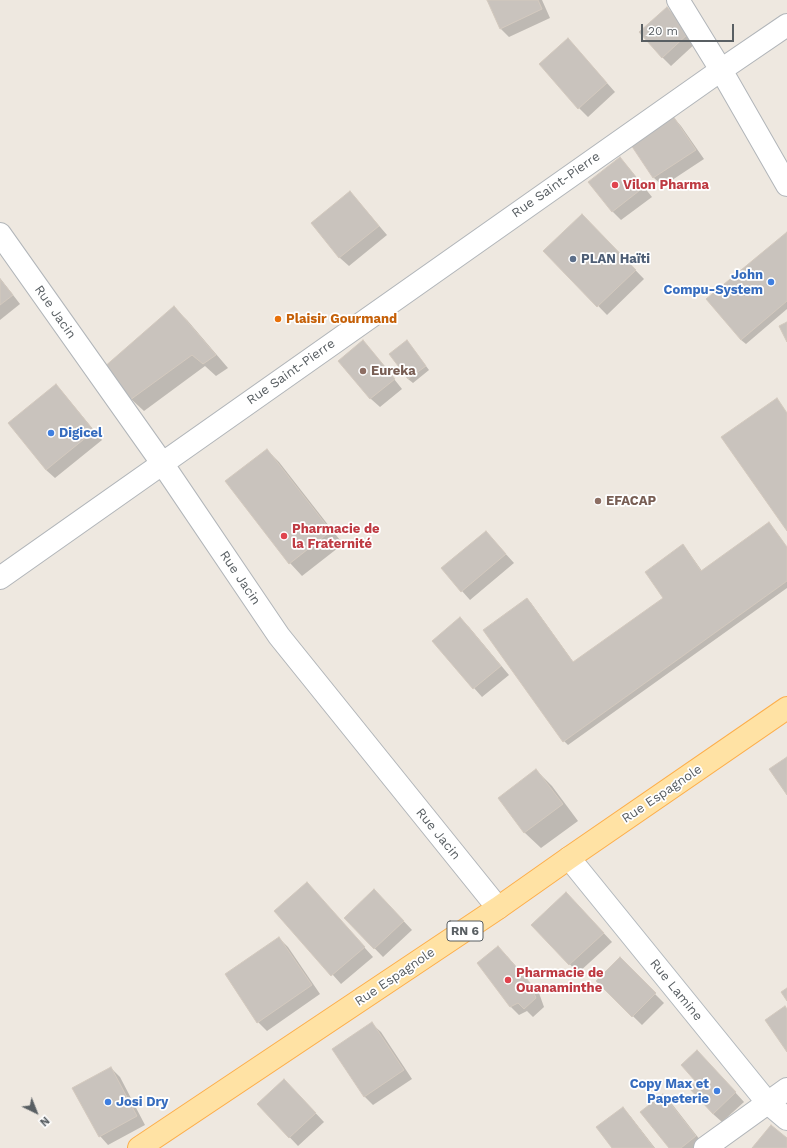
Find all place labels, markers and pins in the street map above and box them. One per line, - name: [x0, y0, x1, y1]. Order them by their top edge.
- place label: Vilon Pharma: [623, 177, 709, 193]
- marker: Vilon Pharma: [610, 180, 620, 190]
- place label: PLAN Haïti: [581, 251, 650, 267]
- marker: PLAN Haïti: [568, 254, 578, 264]
- place label: John Compu-System: [664, 267, 763, 298]
- marker: John Compu-System: [766, 277, 776, 287]
- place label: Plaisir Gourmand: [286, 311, 397, 327]
- marker: Plaisir Gourmand: [273, 314, 283, 324]
- place label: Eureka: [371, 363, 416, 379]
- marker: Eureka: [358, 366, 368, 376]
- place label: Digicel: [59, 425, 102, 441]
- marker: Digicel: [46, 428, 56, 438]
- place label: EFACAP: [606, 493, 656, 509]
- marker: EFACAP: [593, 496, 603, 506]
- place label: Pharmacie de la Fraternité: [292, 521, 380, 552]
- marker: Pharmacie de la Fraternité: [279, 531, 289, 541]
- place label: Pharmacie de Ouanaminthe: [516, 965, 604, 996]
- marker: Pharmacie de Ouanaminthe: [503, 975, 513, 985]
- place label: Copy Max et Papeterie: [630, 1076, 709, 1107]
- marker: Copy Max et Papeterie: [712, 1086, 722, 1096]
- place label: Josi Dry: [116, 1094, 168, 1110]
- marker: Josi Dry: [103, 1097, 113, 1107]

